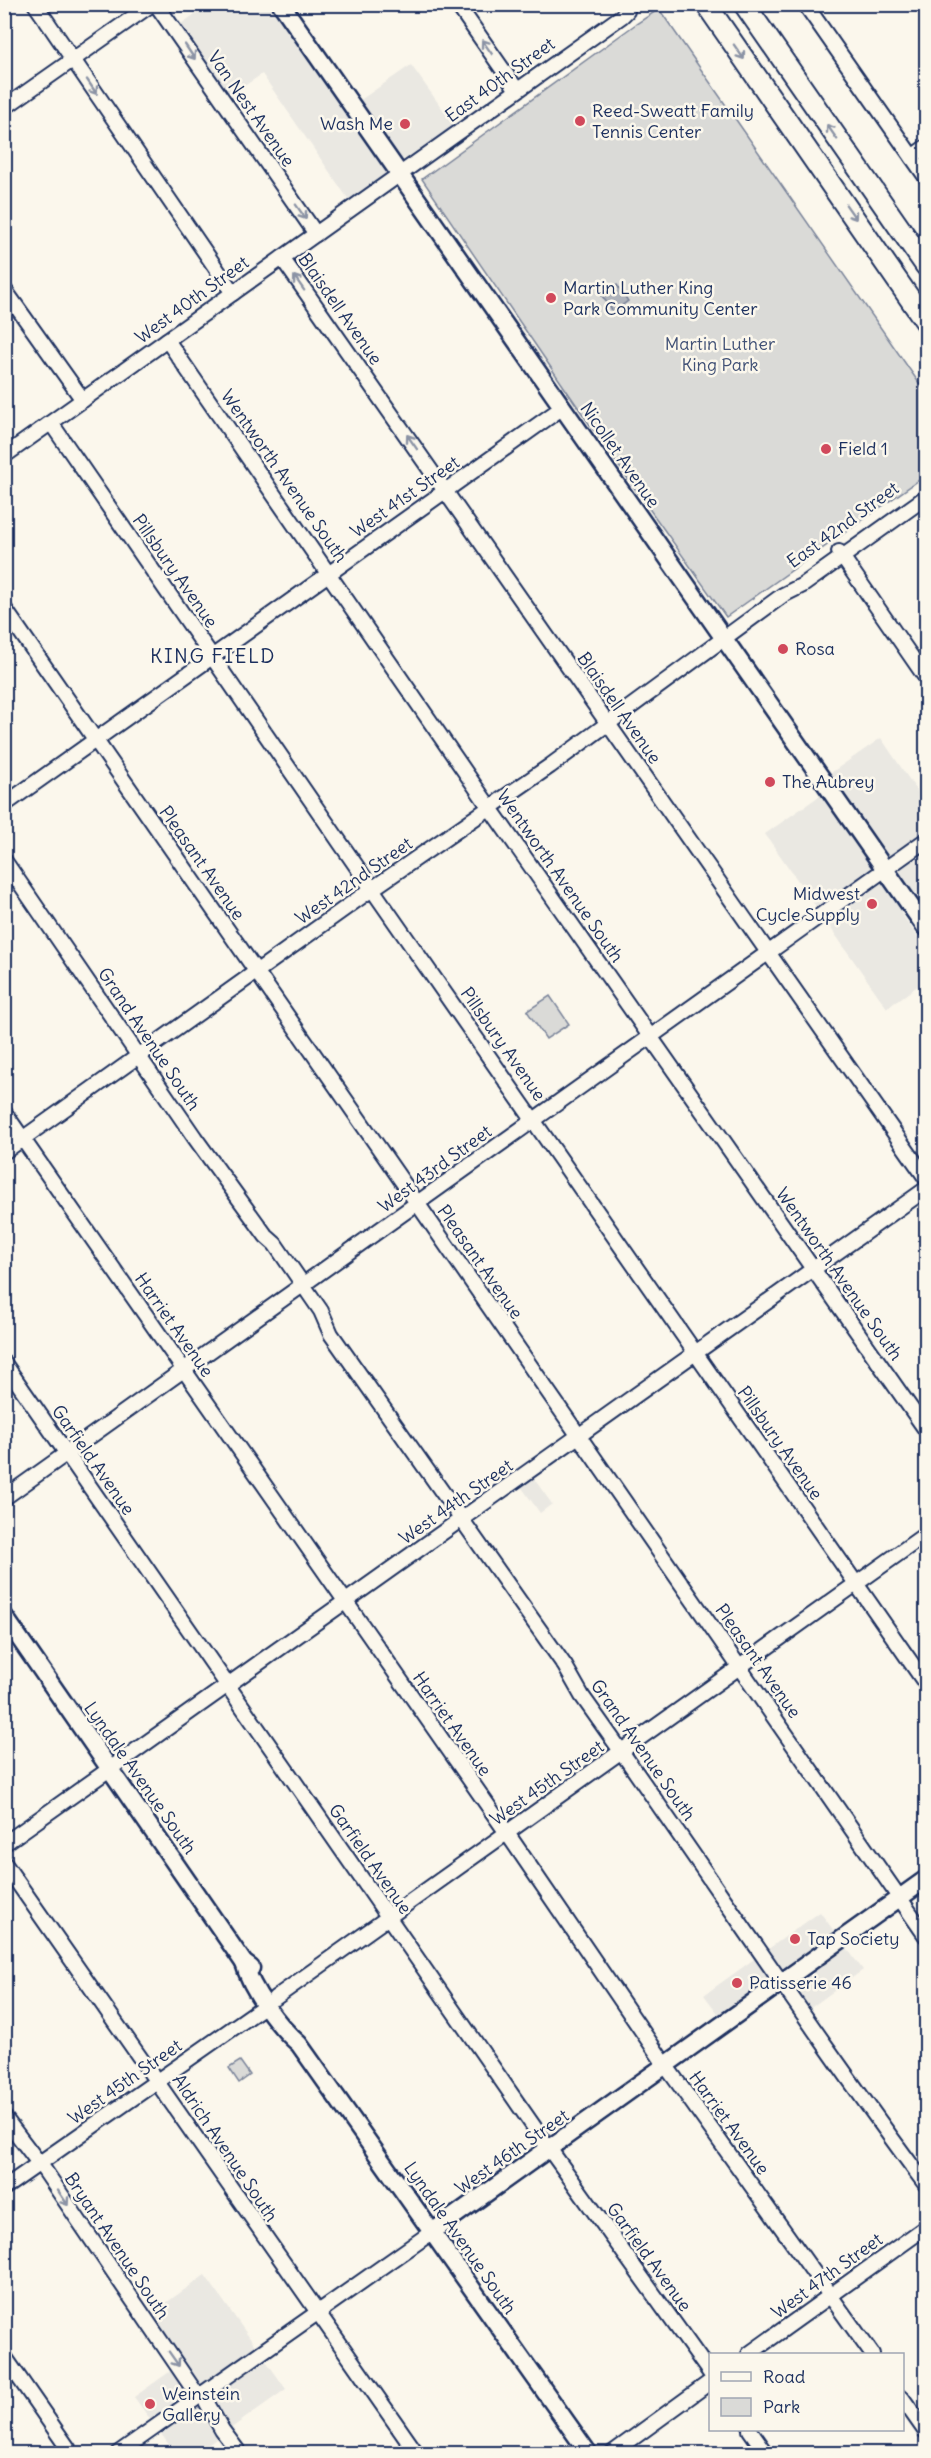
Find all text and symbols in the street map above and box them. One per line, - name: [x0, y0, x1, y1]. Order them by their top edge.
- street label: East 40th Street: [440, 32, 559, 127]
- one-way arrow: [481, 40, 493, 56]
- one-way arrow: [184, 43, 196, 60]
- one-way arrow: [733, 44, 745, 60]
- street label: Van Nest Avenue: [203, 46, 300, 171]
- one-way arrow: [86, 78, 98, 95]
- place label: Reed-Sweatt Family Tennis Center: [592, 99, 754, 143]
- place label: Wash Me: [320, 112, 393, 135]
- marker: Reed-Sweatt Family Tennis Center: [573, 114, 587, 128]
- marker: Wash Me: [398, 117, 412, 131]
- one-way arrow: [826, 125, 838, 141]
- one-way arrow: [295, 204, 307, 220]
- one-way arrow: [845, 204, 857, 220]
- street label: Blaisdell Avenue: [293, 248, 387, 369]
- street label: West 40th Street: [130, 251, 253, 349]
- one-way arrow: [293, 276, 306, 292]
- place label: Martin Luther King Park Community Center: [563, 276, 758, 320]
- marker: Martin Luther King Park Community Center: [544, 291, 558, 305]
- park label: Martin Luther King Park: [665, 332, 776, 376]
- street label: Wentworth Avenue South: [216, 385, 353, 567]
- street label: Nicollet Avenue: [575, 397, 665, 512]
- one-way arrow: [406, 435, 418, 451]
- place label: Field 1: [838, 437, 888, 460]
- marker: Field 1: [819, 442, 833, 456]
- street label: West 41st Street: [346, 450, 464, 543]
- street label: East 42nd Street: [782, 476, 903, 573]
- street label: Pillsbury Avenue: [128, 509, 223, 632]
- place label: Rosa: [795, 637, 835, 660]
- marker: Rosa: [776, 642, 790, 656]
- district label: KING FIELD: [150, 643, 276, 668]
- street label: Blaisdell Avenue: [572, 647, 666, 768]
- place label: The Aubrey: [782, 770, 875, 793]
- marker: The Aubrey: [763, 775, 777, 789]
- street label: Wentworth Avenue South: [492, 785, 629, 967]
- street label: Pleasant Avenue: [154, 801, 250, 924]
- street label: West 42nd Street: [291, 832, 417, 929]
- place label: Midwest Cycle Supply: [756, 882, 860, 926]
- marker: Midwest Cycle Supply: [865, 897, 879, 911]
- street label: Grand Avenue South: [93, 963, 206, 1115]
- street label: Pillsbury Avenue: [456, 982, 551, 1105]
- street label: West 43rd Street: [373, 1120, 496, 1217]
- street label: Wentworth Avenue South: [771, 1183, 908, 1365]
- street label: Pleasant Avenue: [432, 1200, 528, 1323]
- street label: Harriet Avenue: [130, 1268, 219, 1381]
- street label: Pillsbury Avenue: [733, 1381, 828, 1504]
- street label: Garfield Avenue: [47, 1400, 140, 1519]
- street label: West 44th Street: [394, 1454, 517, 1549]
- street label: Pleasant Avenue: [710, 1599, 806, 1722]
- street label: Harriet Avenue: [408, 1667, 497, 1780]
- street label: Grand Avenue South: [586, 1675, 701, 1825]
- street label: Lyndale Avenue South: [79, 1697, 202, 1858]
- street label: West 45th Street: [485, 1735, 608, 1830]
- street label: Garfield Avenue: [324, 1799, 417, 1918]
- place label: Tap Society: [807, 1927, 899, 1950]
- marker: Tap Society: [788, 1932, 802, 1946]
- place label: Patisserie 46: [749, 1971, 852, 1994]
- marker: Patisserie 46: [730, 1976, 744, 1990]
- street label: West 45th Street: [63, 2034, 186, 2129]
- street label: Harriet Avenue: [684, 2066, 775, 2179]
- street label: Aldrich Avenue South: [167, 2070, 283, 2226]
- street label: West 46th Street: [450, 2104, 573, 2199]
- street label: Lyndale Avenue South: [399, 2157, 522, 2318]
- street label: Bryant Avenue South: [60, 2168, 175, 2323]
- one-way arrow: [57, 2190, 69, 2206]
- street label: Garfield Avenue: [602, 2198, 697, 2316]
- street label: West 47th Street: [767, 2228, 887, 2324]
- one-way arrow: [168, 2351, 180, 2367]
- legend: [709, 2353, 904, 2431]
- text: Road: [763, 2365, 806, 2388]
- place label: Weinstein Gallery: [162, 2382, 240, 2426]
- text: Park: [763, 2395, 800, 2418]
- marker: Weinstein Gallery: [143, 2397, 157, 2411]

